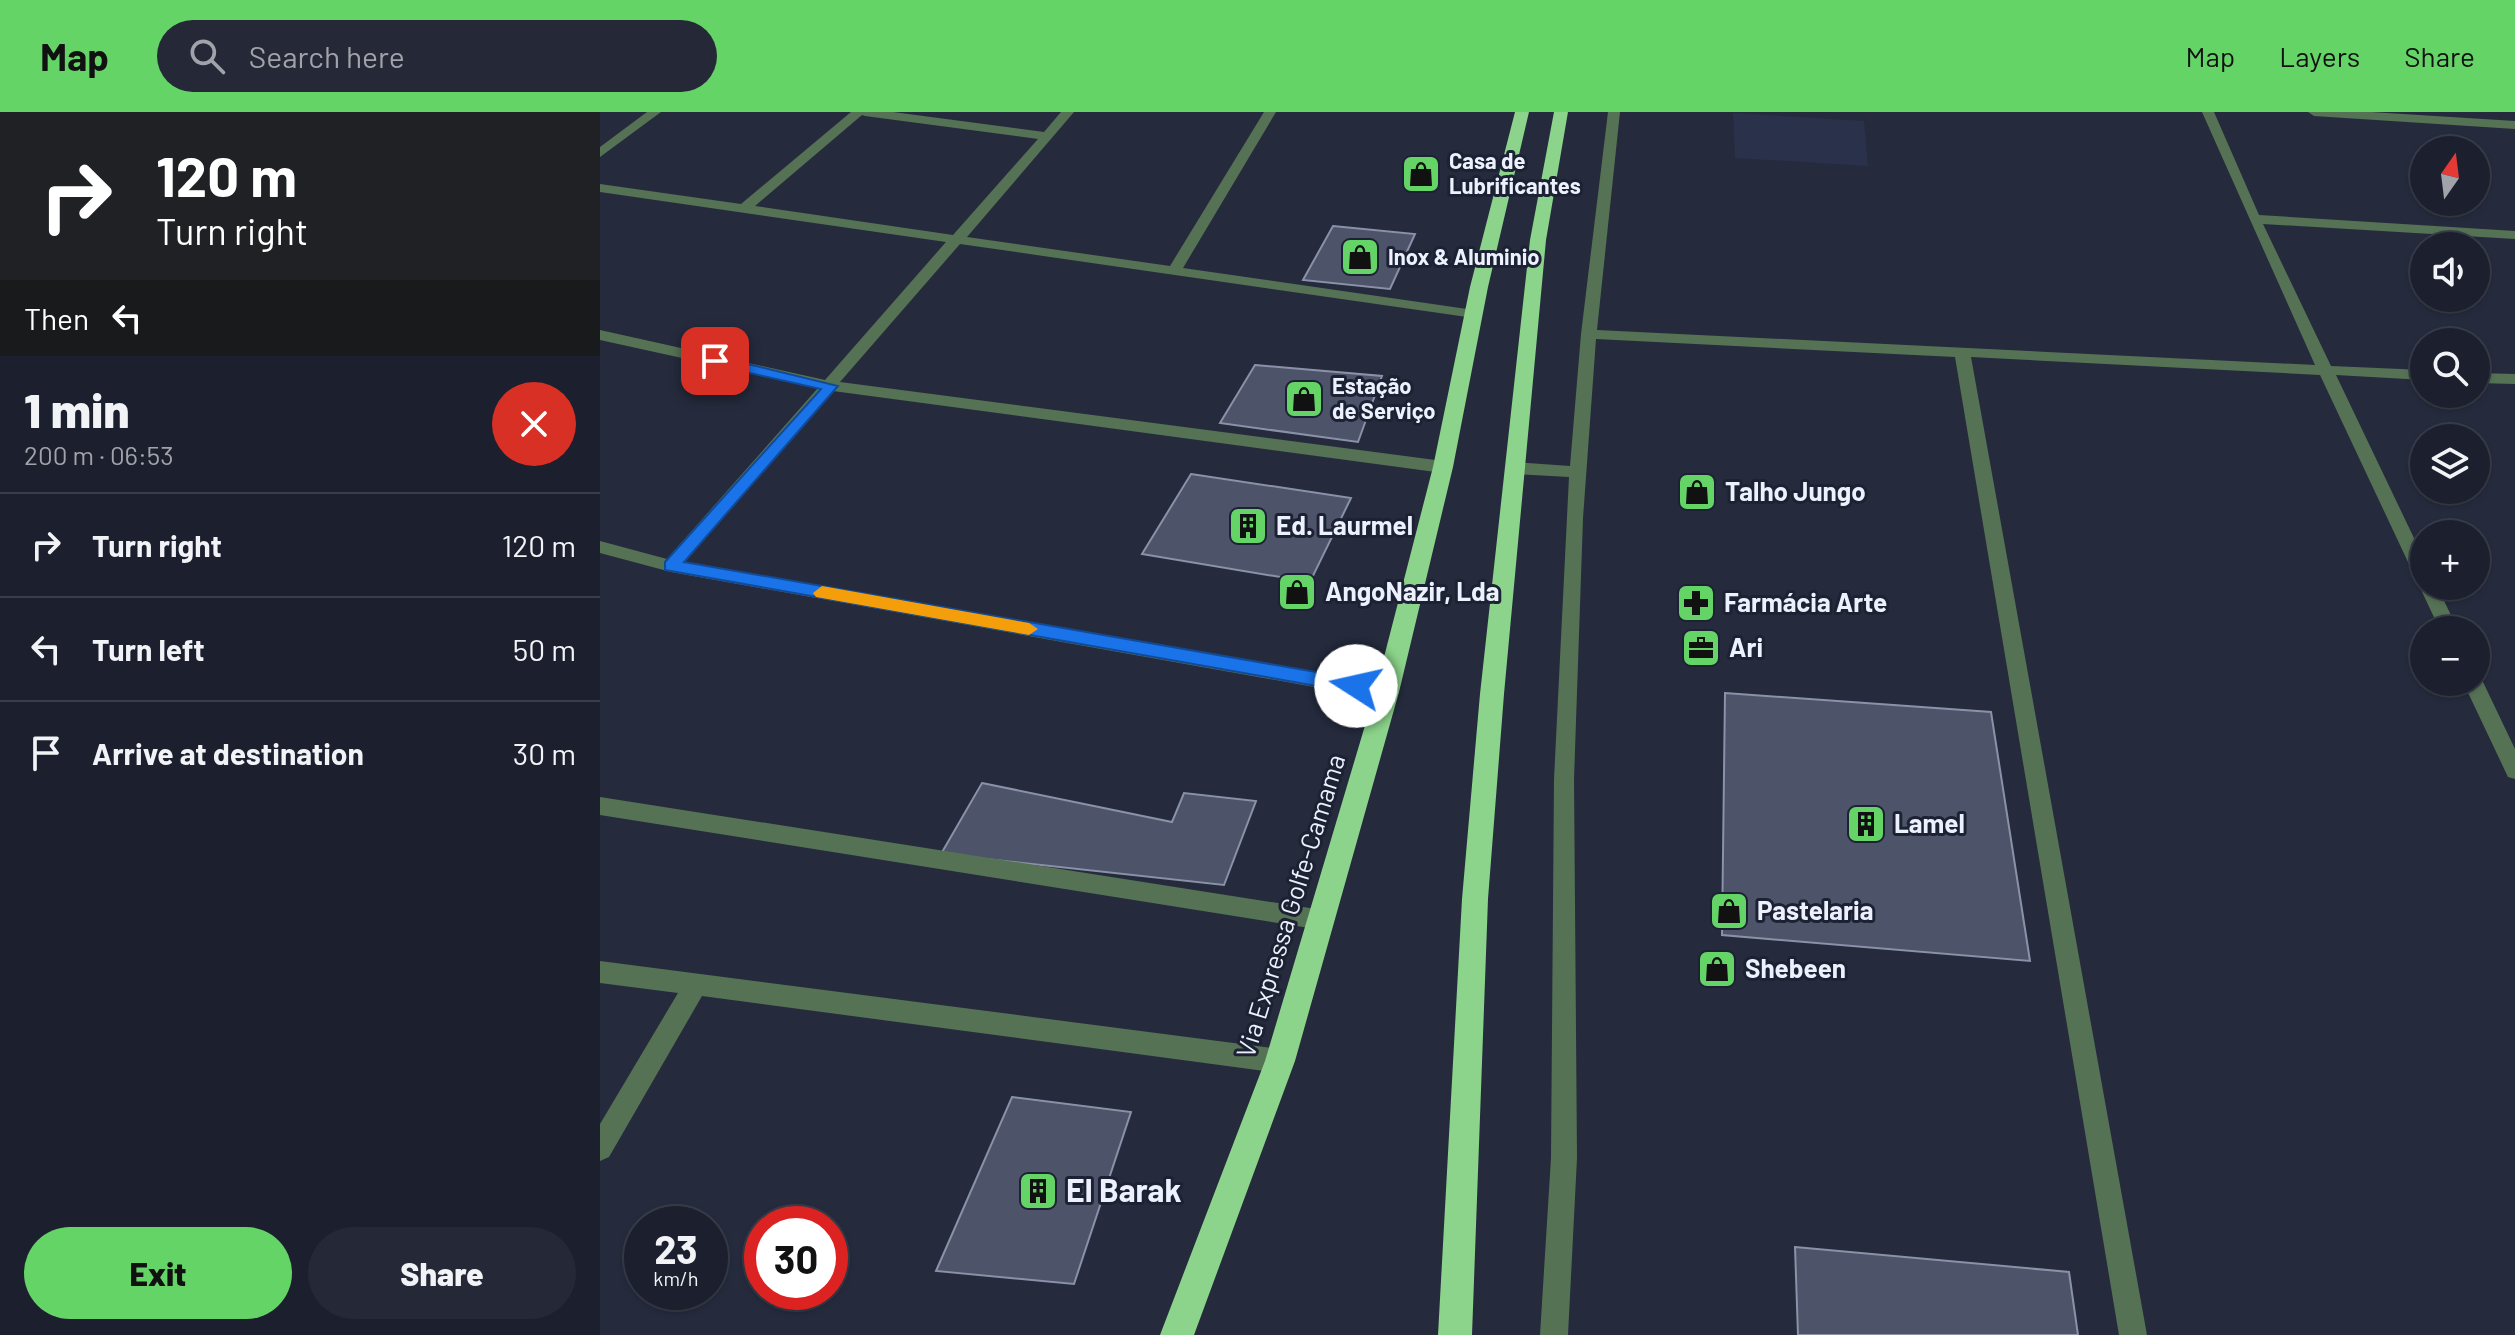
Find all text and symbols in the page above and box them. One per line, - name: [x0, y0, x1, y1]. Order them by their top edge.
- search box: [157, 20, 717, 92]
- text: Map: [40, 33, 109, 79]
- icon: search: [185, 34, 229, 78]
- text: Search here: [249, 38, 405, 74]
- text: Map: [2185, 39, 2235, 73]
- text: Layers: [2279, 39, 2360, 73]
- text: Share: [2404, 39, 2475, 73]
- north arrow: [2410, 136, 2490, 216]
- map controls: [2410, 136, 2490, 696]
- text: 120 m: [156, 141, 297, 208]
- icon: right: [24, 144, 128, 248]
- place label: Casa de Lubrificantes: [1449, 147, 1581, 198]
- shop icon: Casa de Lubrificantes: [1400, 153, 1442, 195]
- text: Turn right: [156, 209, 308, 252]
- button: sound: [2410, 232, 2490, 312]
- shop icon: Inox & Aluminio: [1339, 236, 1381, 278]
- place label: Inox & Aluminio: [1388, 243, 1540, 269]
- icon: left: [105, 296, 149, 340]
- text: Then: [24, 300, 89, 336]
- pin: [681, 327, 749, 395]
- button: search: [2410, 328, 2490, 408]
- icon: arrive: [693, 339, 737, 383]
- place label: Estação de Serviço: [1332, 372, 1436, 423]
- shop icon: Estação de Serviço: [1283, 378, 1325, 420]
- text: 1 min: [24, 380, 130, 438]
- button: close: [492, 382, 576, 466]
- button: layers: [2410, 424, 2490, 504]
- text: 200 m · 06:53: [24, 439, 174, 470]
- shop icon: Talho Jungo: [1676, 471, 1718, 513]
- place label: Talho Jungo: [1725, 475, 1866, 506]
- building icon: Ed. Laurmel: [1227, 505, 1269, 547]
- place label: Ed. Laurmel: [1276, 509, 1413, 540]
- button: +: [2410, 520, 2490, 600]
- icon: right: [24, 523, 68, 567]
- text: Turn right: [92, 527, 222, 563]
- text: 120 m: [502, 527, 576, 563]
- shop icon: AngoNazir, Lda: [1276, 571, 1318, 613]
- place label: AngoNazir, Lda: [1325, 575, 1500, 606]
- pharmacy icon: Farmácia Arte: [1675, 582, 1717, 624]
- place label: Farmácia Arte: [1724, 586, 1887, 617]
- button: −: [2410, 616, 2490, 696]
- icon: left: [24, 627, 68, 671]
- office icon: Ari: [1680, 627, 1722, 669]
- text: Turn left: [92, 631, 205, 667]
- text: 50 m: [513, 631, 576, 667]
- place label: Ari: [1729, 631, 1763, 662]
- position arrow: [1314, 644, 1398, 728]
- icon: arrive: [24, 731, 68, 775]
- text: Arrive at destination: [92, 735, 364, 771]
- text: 30 m: [513, 735, 576, 771]
- street label: Via Expressa Golfe-Camama: [1229, 750, 1351, 1061]
- building icon: Lamel: [1845, 803, 1887, 845]
- place label: Lamel: [1894, 807, 1965, 838]
- shop icon: Pastelaria: [1708, 890, 1750, 932]
- place label: Pastelaria: [1757, 894, 1873, 925]
- shop icon: Shebeen: [1696, 948, 1738, 990]
- place label: Shebeen: [1745, 952, 1846, 983]
- building icon: El Barak: [1017, 1170, 1059, 1212]
- place label: El Barak: [1066, 1170, 1182, 1208]
- speed limit sign: 30: [744, 1206, 848, 1310]
- text: 23: [654, 1224, 698, 1272]
- button: Exit: [24, 1227, 292, 1319]
- button: Share: [308, 1227, 576, 1319]
- text: km/h: [653, 1266, 699, 1290]

